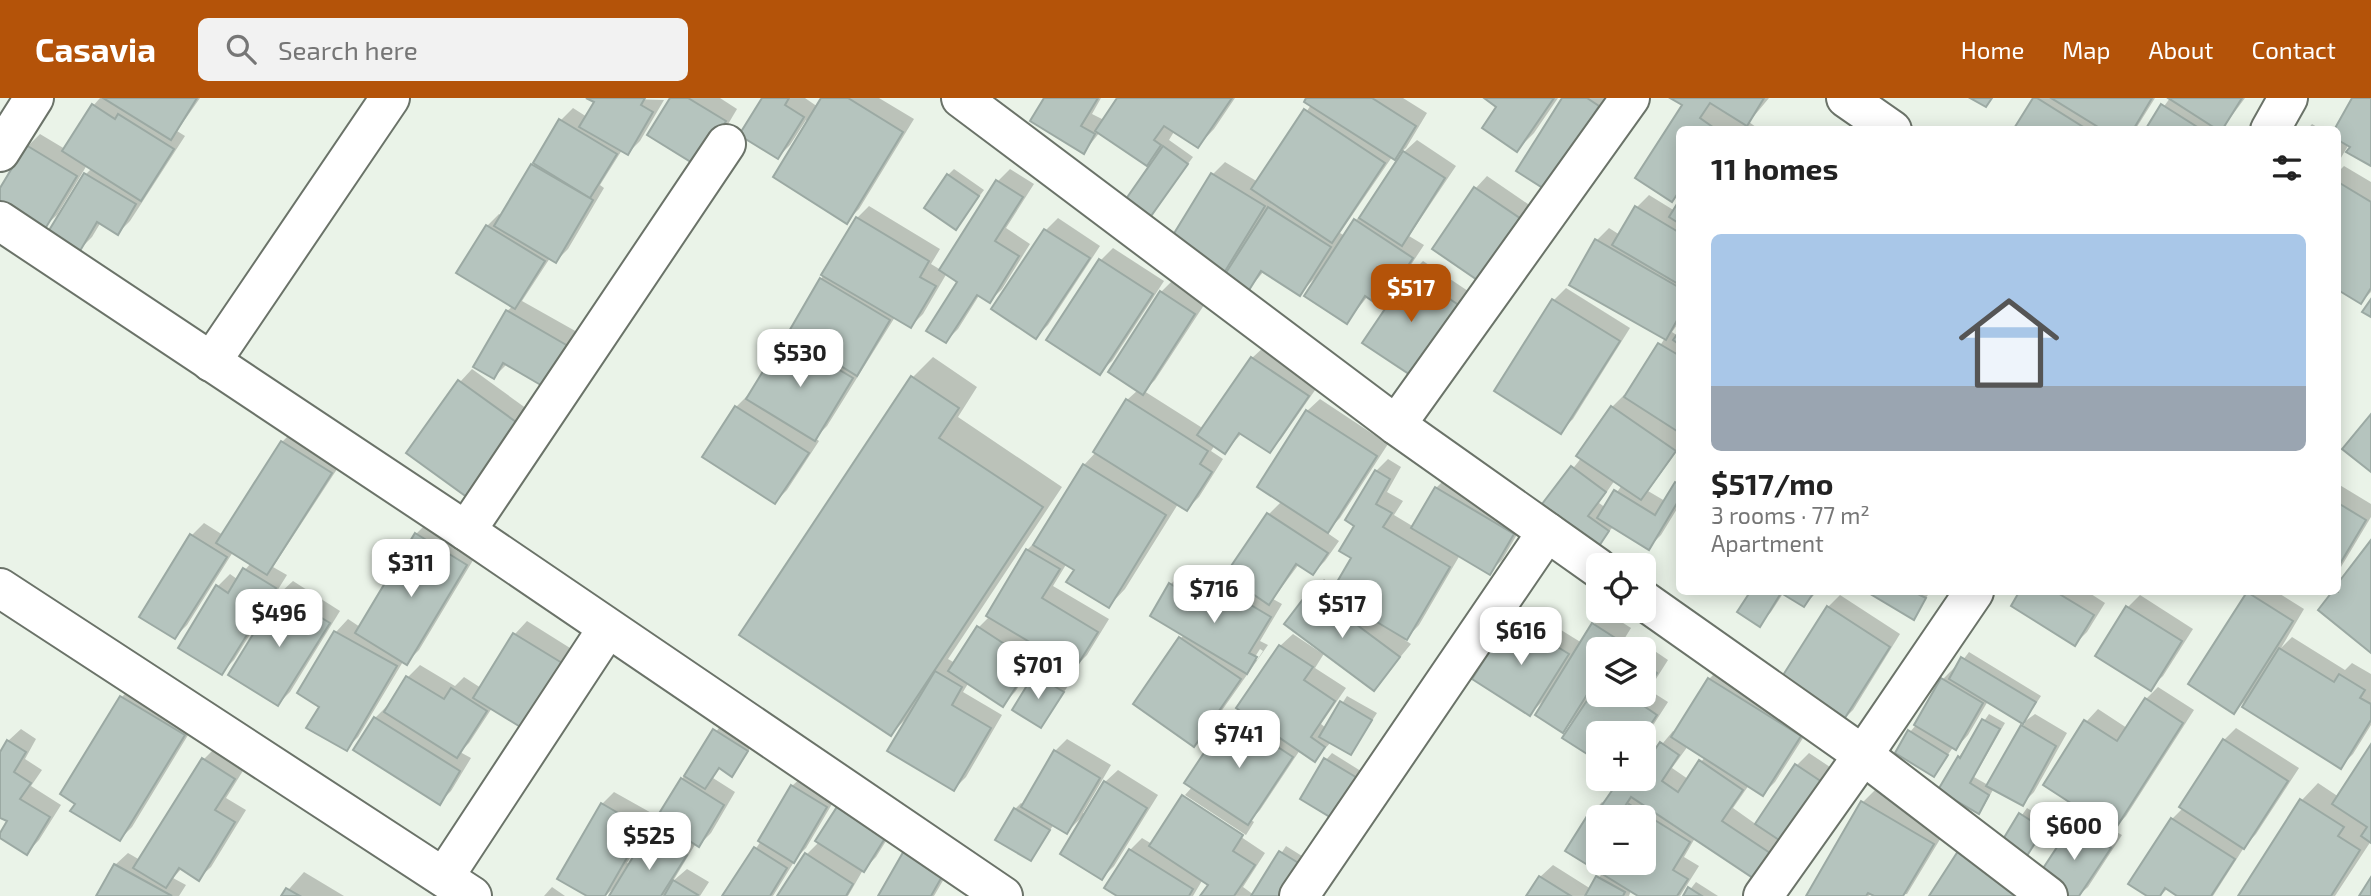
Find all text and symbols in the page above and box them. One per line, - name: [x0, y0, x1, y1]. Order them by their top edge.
- search box: [198, 18, 688, 81]
- text: Casavia: [35, 29, 156, 69]
- icon: search: [222, 30, 260, 68]
- text: Search here: [278, 34, 418, 65]
- text: Home: [1961, 35, 2024, 64]
- text: Map: [2062, 35, 2110, 64]
- text: About: [2148, 35, 2214, 64]
- text: Contact: [2252, 35, 2336, 64]
- icon: filters: [2268, 149, 2306, 187]
- text: 11 homes: [1711, 150, 1838, 186]
- pin: $517: [1370, 264, 1452, 324]
- text: $517: [1387, 273, 1435, 301]
- icon: home: [1946, 280, 2072, 406]
- pin: $530: [759, 330, 841, 389]
- text: $530: [773, 338, 827, 366]
- text: $517/mo: [1711, 465, 1834, 501]
- text: 3 rooms · 77 m²: [1711, 501, 1870, 529]
- text: Apartment: [1711, 529, 1824, 557]
- pin: $311: [370, 540, 452, 599]
- text: $311: [388, 548, 434, 576]
- map controls: [1586, 553, 1656, 875]
- button: locate: [1586, 553, 1656, 623]
- pin: $716: [1173, 566, 1255, 625]
- text: $716: [1190, 574, 1239, 602]
- pin: $517: [1301, 580, 1383, 640]
- pin: $496: [238, 589, 320, 649]
- text: $517: [1318, 589, 1366, 617]
- text: $496: [251, 598, 307, 626]
- pin: $616: [1480, 608, 1562, 667]
- text: $616: [1496, 616, 1546, 644]
- button: layers: [1586, 637, 1656, 707]
- pin: $701: [997, 642, 1079, 701]
- text: $701: [1013, 650, 1063, 678]
- pin: $741: [1198, 710, 1280, 770]
- text: $741: [1214, 719, 1264, 747]
- button: +: [1586, 721, 1656, 791]
- pin: $600: [2033, 802, 2115, 862]
- button: −: [1586, 805, 1656, 875]
- text: $600: [2046, 811, 2102, 839]
- pin: $525: [608, 812, 690, 872]
- text: $525: [623, 821, 675, 849]

